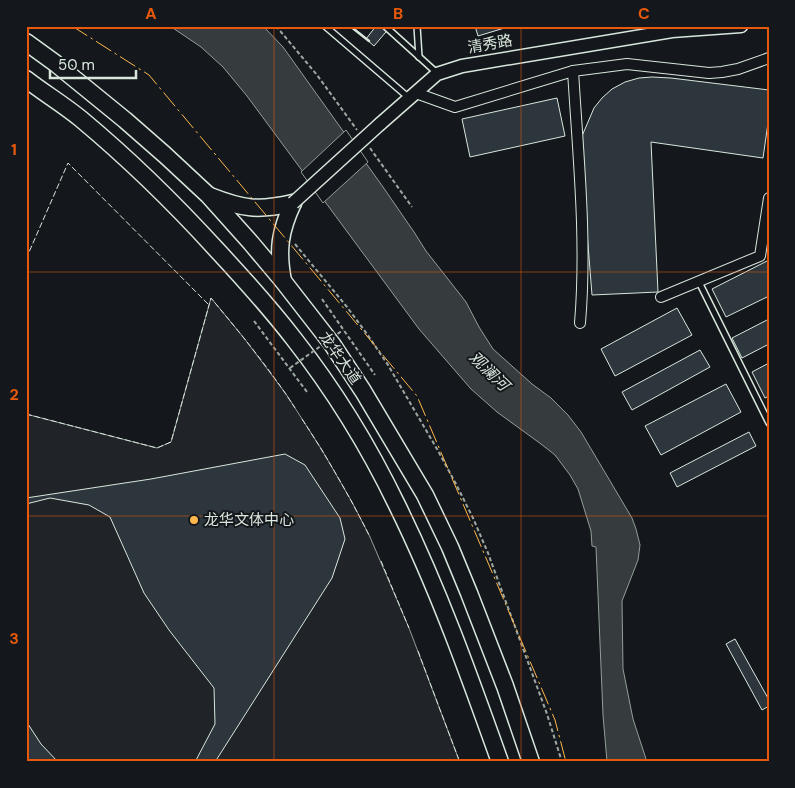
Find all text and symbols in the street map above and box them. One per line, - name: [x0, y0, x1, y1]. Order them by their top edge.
- text: A: [145, 3, 157, 24]
- text: B: [393, 3, 403, 24]
- text: C: [638, 3, 650, 24]
- street label: 清秀路: [466, 30, 514, 58]
- scale bar: [50, 48, 136, 80]
- text: 50 m: [58, 55, 95, 75]
- text: 1: [11, 139, 17, 160]
- street label: 龙华大道: [315, 328, 365, 388]
- water label: 观澜河: [464, 347, 516, 397]
- text: 2: [9, 384, 19, 405]
- place label: 龙华文体中心: [204, 510, 294, 530]
- marker: 龙华文体中心: [188, 514, 200, 526]
- text: 3: [9, 628, 19, 649]

